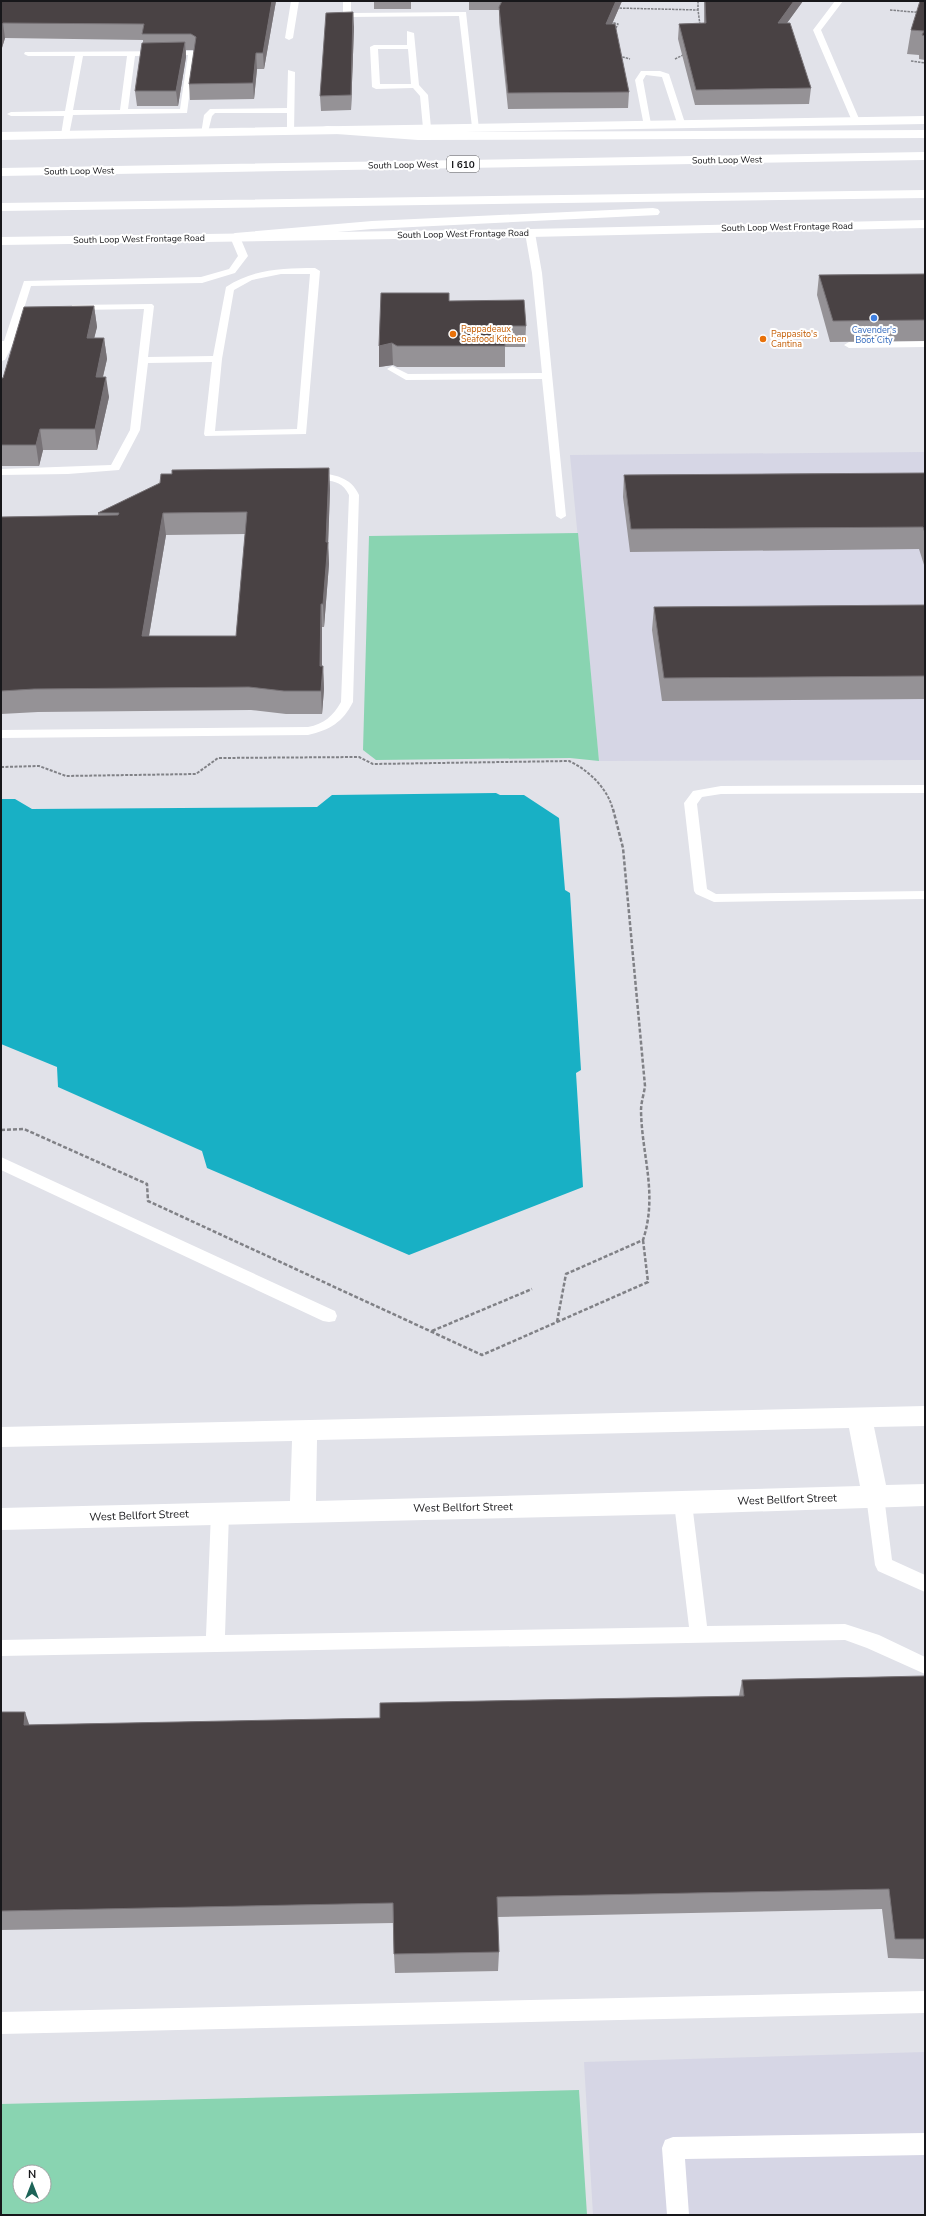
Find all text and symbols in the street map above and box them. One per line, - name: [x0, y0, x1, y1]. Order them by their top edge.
- street label: South Loop West: [692, 153, 763, 167]
- road number: I 610: [447, 156, 479, 172]
- street label: South Loop West: [368, 158, 439, 172]
- street label: South Loop West: [44, 164, 115, 178]
- street label: South Loop West Frontage Road: [721, 220, 853, 234]
- street label: South Loop West Frontage Road: [397, 227, 529, 241]
- street label: South Loop West Frontage Road: [73, 232, 205, 246]
- marker: Cavender's Boot City: [869, 313, 879, 323]
- place label: Pappadeaux Seafood Kitchen: [461, 323, 527, 345]
- place label: Cavender's Boot City: [852, 324, 896, 346]
- place label: Pappasito's Cantina: [771, 328, 817, 350]
- marker: Pappadeaux Seafood Kitchen: [448, 329, 458, 339]
- marker: Pappasito's Cantina: [758, 334, 768, 344]
- street label: West Bellfort Street: [737, 1490, 837, 1509]
- street label: West Bellfort Street: [413, 1499, 513, 1516]
- street label: West Bellfort Street: [89, 1506, 189, 1525]
- north arrow: [12, 2164, 52, 2204]
- text: N: [28, 2167, 36, 2182]

